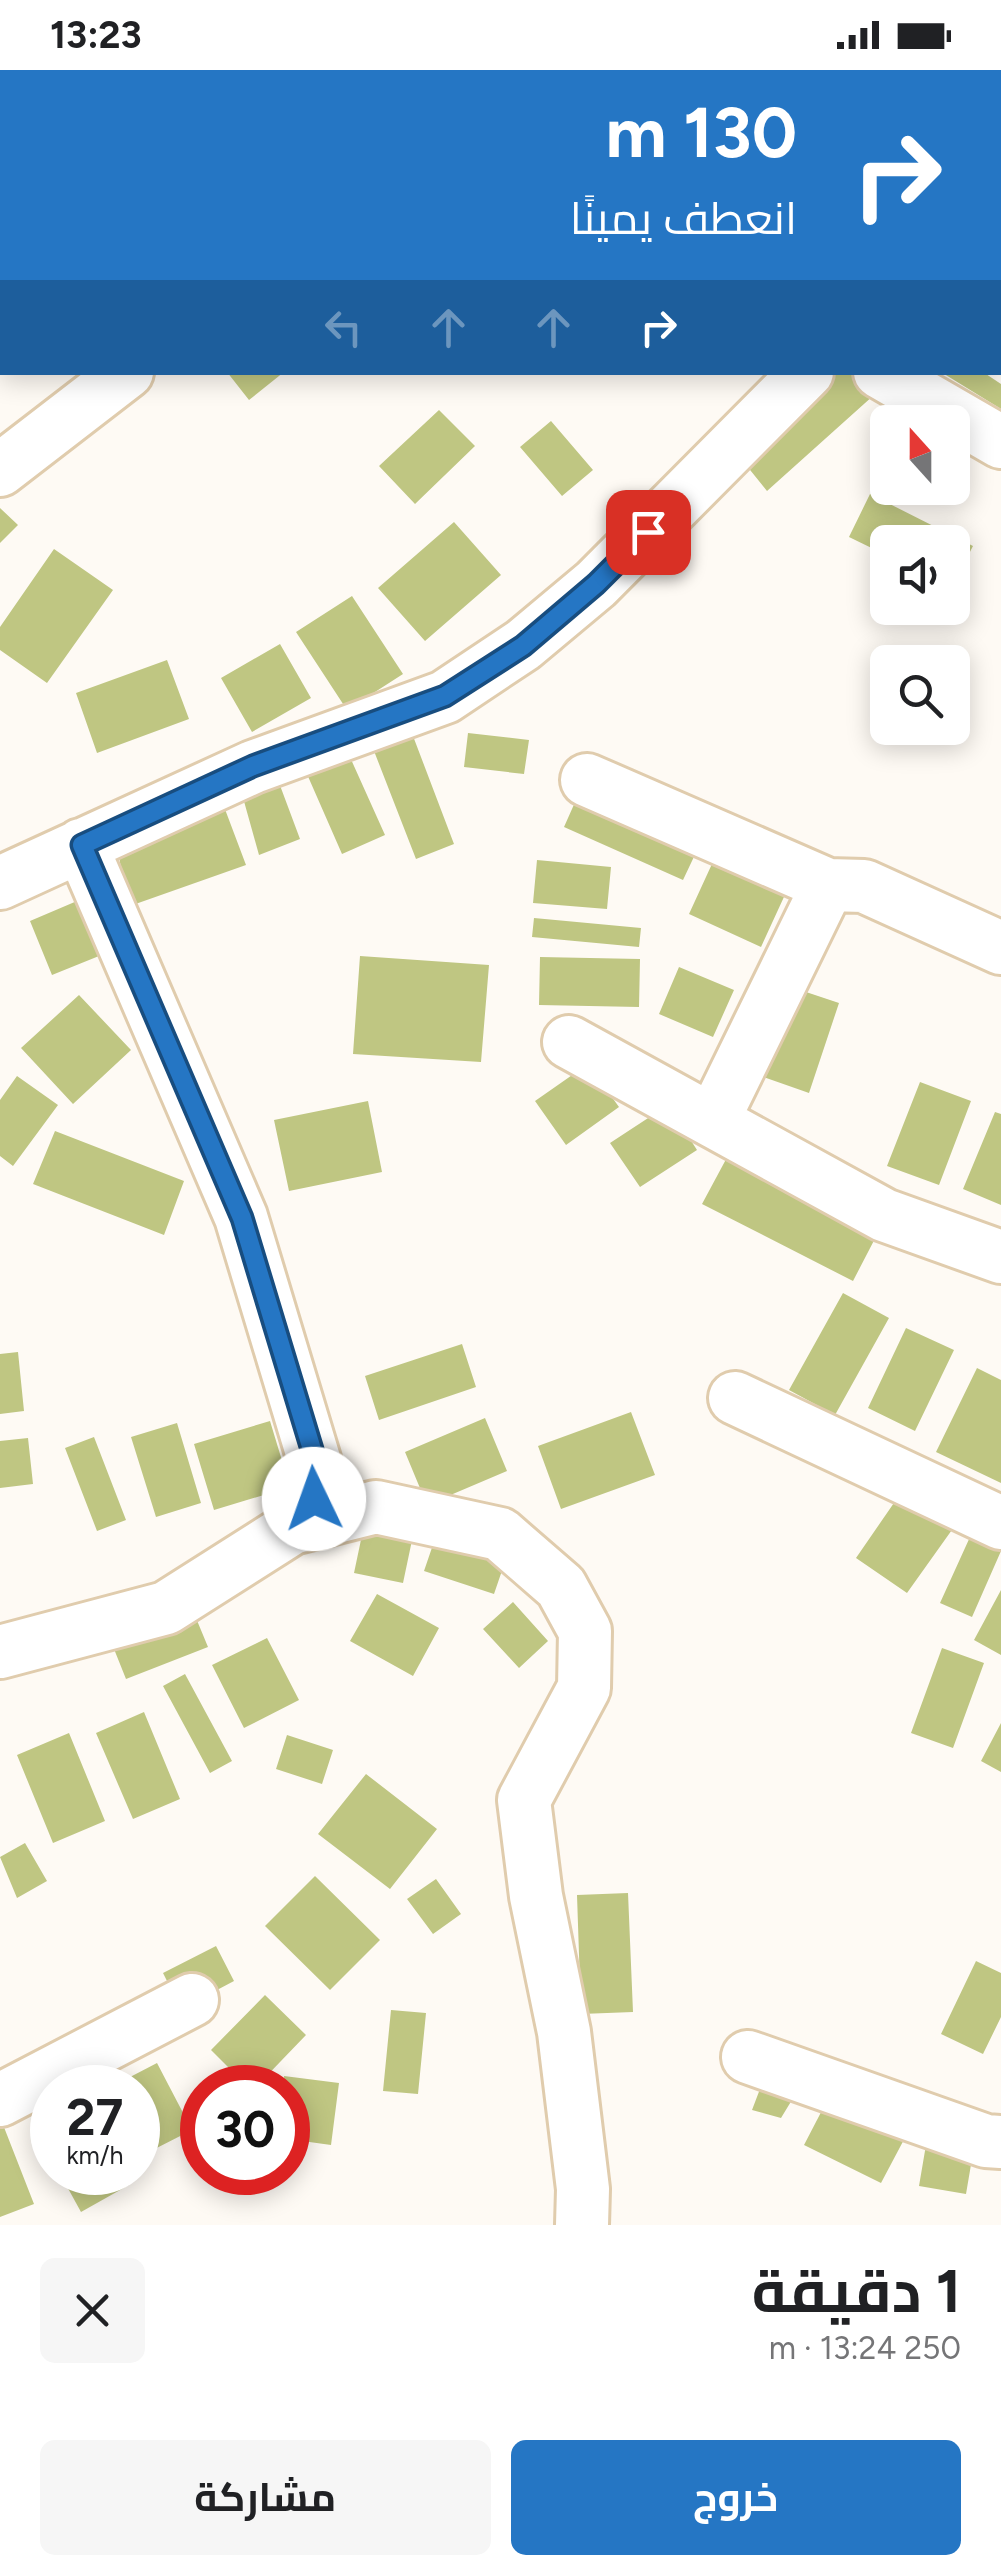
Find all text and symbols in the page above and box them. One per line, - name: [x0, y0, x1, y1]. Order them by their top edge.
- text: 13:23: [50, 12, 142, 58]
- text: 130 m: [605, 90, 797, 175]
- icon: right: [832, 110, 962, 240]
- text: انعطف يمينًا: [570, 191, 797, 245]
- icon: left: [316, 300, 371, 355]
- icon: ahead: [421, 300, 476, 355]
- icon: ahead: [526, 300, 581, 355]
- icon: right: [631, 300, 686, 355]
- north arrow: [870, 405, 970, 505]
- map controls: [870, 405, 970, 745]
- pin: [606, 490, 691, 575]
- icon: arrive: [621, 505, 676, 560]
- button: sound: [870, 525, 970, 625]
- button: search: [870, 645, 970, 745]
- position arrow: [262, 1447, 366, 1551]
- speed limit sign: 30: [180, 2065, 310, 2195]
- text: 27: [67, 2087, 123, 2148]
- text: km/h: [66, 2140, 124, 2170]
- text: 1 دقيقة: [752, 2255, 961, 2327]
- button: close: [40, 2258, 145, 2363]
- text: 250 m · 13:24: [769, 2329, 961, 2367]
- button: مشاركة: [40, 2440, 491, 2555]
- button: خروج: [511, 2440, 961, 2555]

